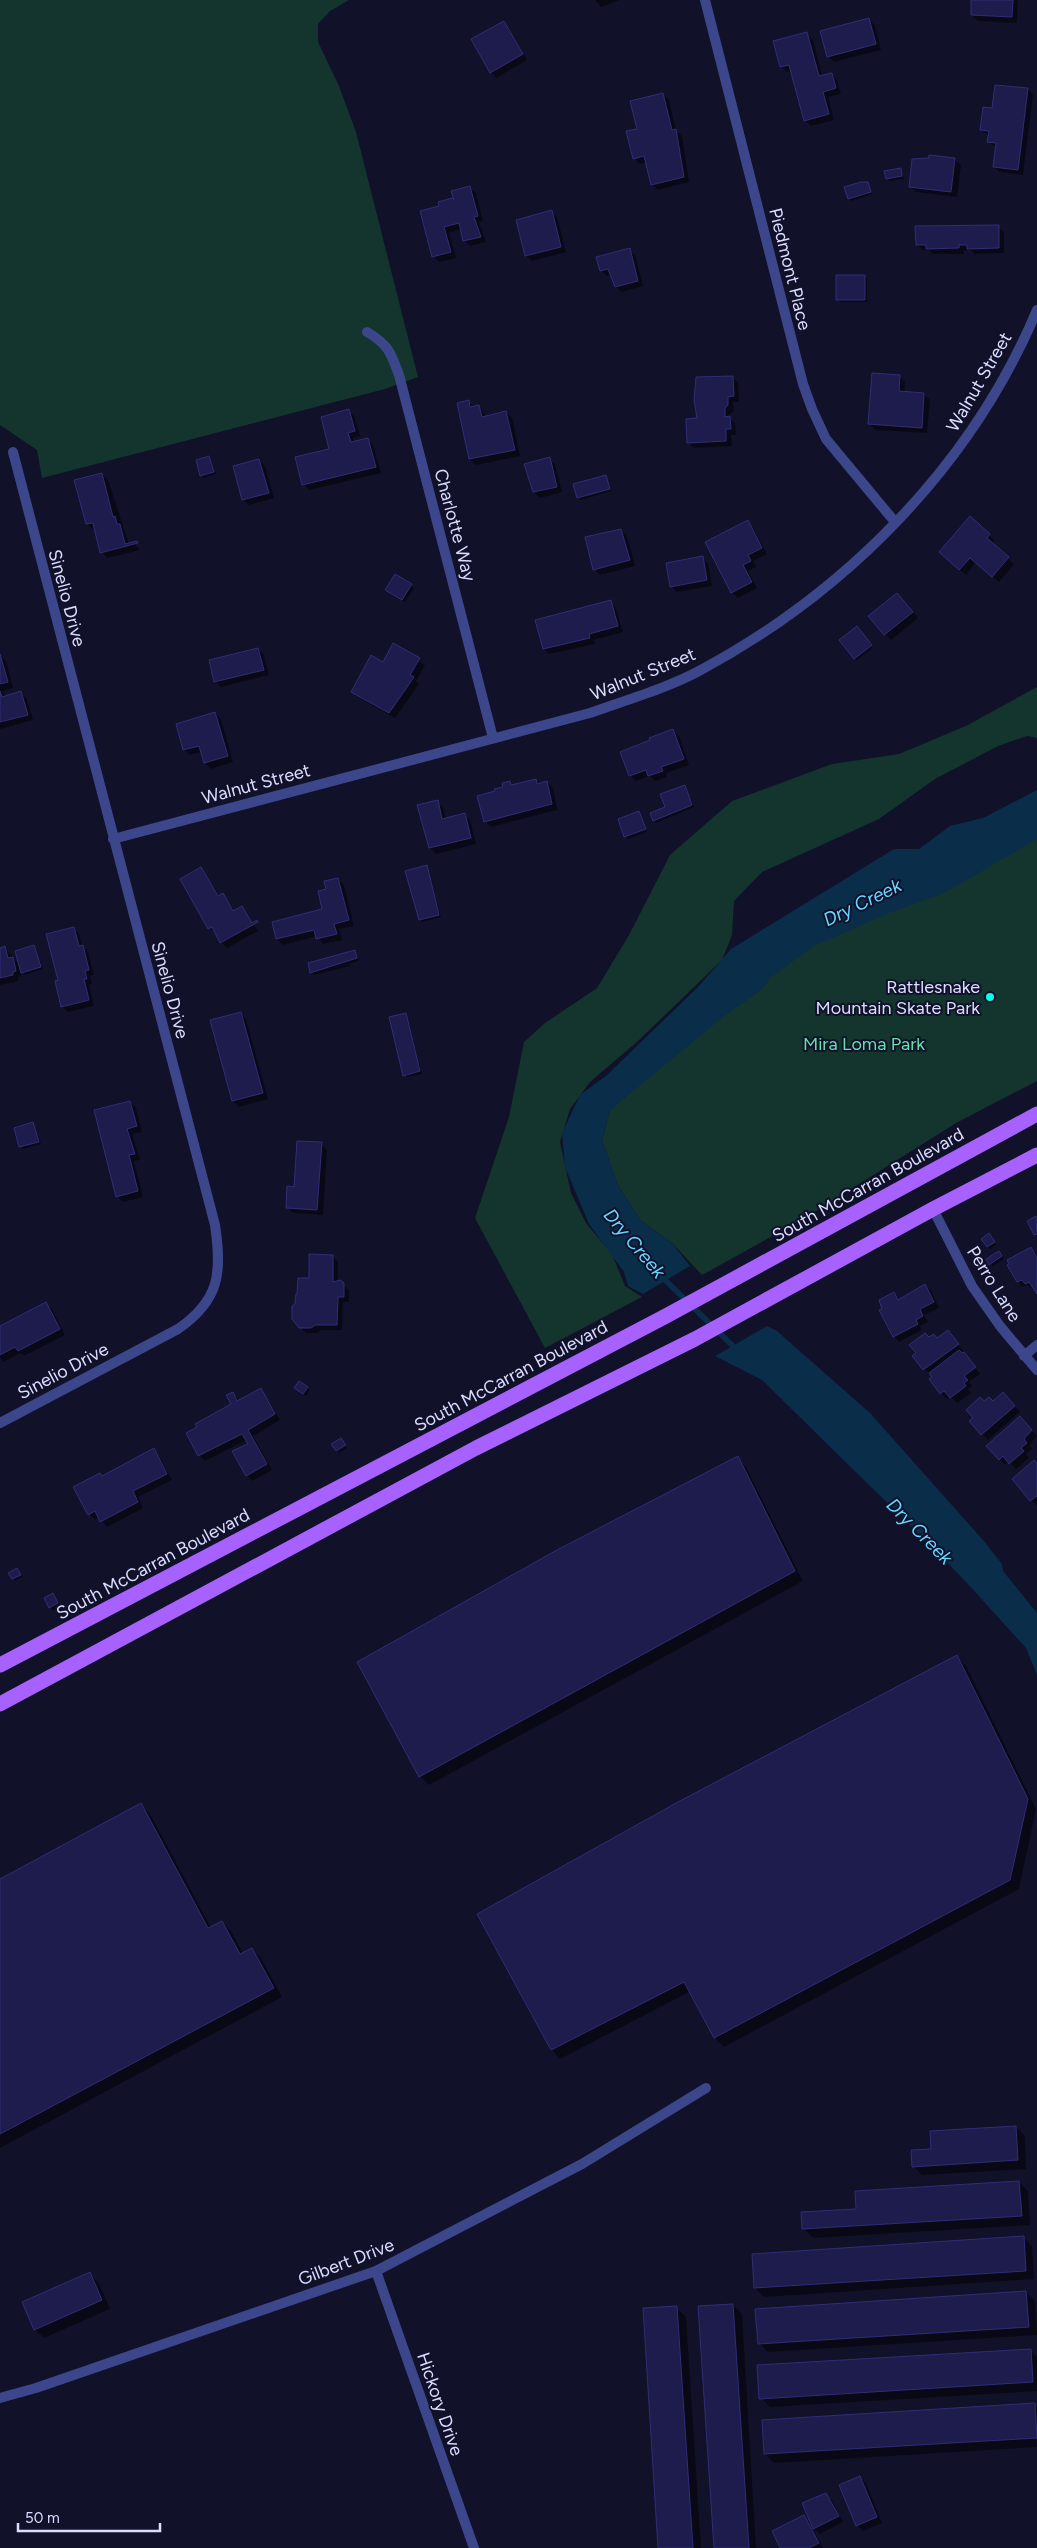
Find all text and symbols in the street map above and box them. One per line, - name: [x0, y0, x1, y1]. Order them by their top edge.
- street label: Piedmont Place: [764, 206, 816, 333]
- street label: Walnut Street: [942, 328, 1016, 436]
- street label: Charlotte Way: [429, 466, 481, 584]
- street label: Sinelio Drive: [43, 547, 91, 649]
- street label: Walnut Street: [587, 643, 699, 705]
- street label: Walnut Street: [199, 759, 313, 809]
- water label: Dry Creek: [819, 873, 906, 931]
- street label: Sinelio Drive: [146, 939, 194, 1041]
- place label: Rattlesnake Mountain Skate Park: [816, 976, 980, 1019]
- marker: Rattlesnake Mountain Skate Park: [984, 991, 996, 1003]
- park label: Mira Loma Park: [803, 1033, 925, 1055]
- street label: South McCarran Boulevard: [768, 1123, 968, 1247]
- water label: Dry Creek: [599, 1204, 671, 1284]
- street label: Perro Lane: [962, 1242, 1026, 1326]
- street label: South McCarran Boulevard: [411, 1316, 611, 1436]
- street label: Sinelio Drive: [14, 1338, 112, 1404]
- water label: Dry Creek: [882, 1493, 958, 1570]
- street label: South McCarran Boulevard: [53, 1504, 253, 1624]
- street label: Gilbert Drive: [295, 2234, 397, 2290]
- street label: Hickory Drive: [412, 2349, 468, 2459]
- scale bar: [18, 2500, 160, 2532]
- text: 50 m: [25, 2509, 60, 2527]

